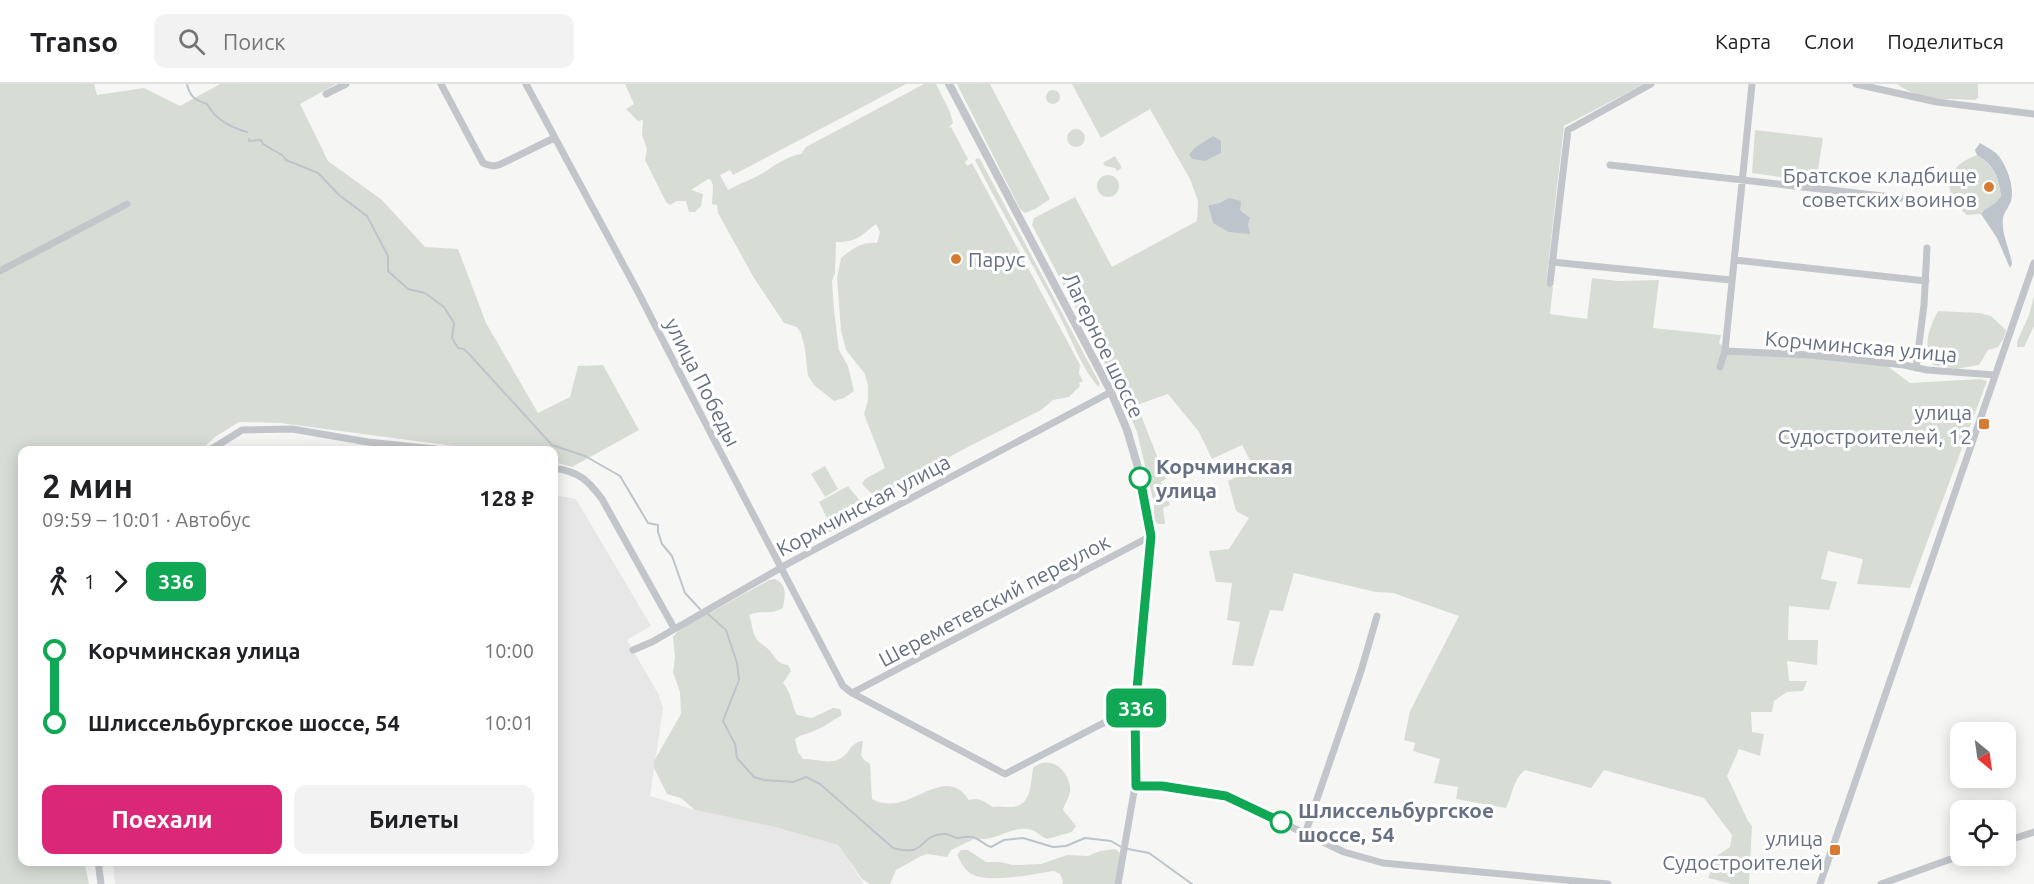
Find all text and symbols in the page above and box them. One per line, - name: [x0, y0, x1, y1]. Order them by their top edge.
- search box: [154, 14, 574, 68]
- icon: search: [175, 25, 208, 58]
- text: Transo: [30, 26, 118, 57]
- text: Поиск: [223, 29, 286, 54]
- text: Карта: [1715, 29, 1771, 53]
- text: Слои: [1804, 29, 1854, 53]
- text: Поделиться: [1887, 29, 2004, 53]
- place label: Братское кладбище советских воинов: [1783, 163, 1977, 211]
- marker: Братское кладбище советских воинов: [1982, 180, 1996, 194]
- place label: Парус: [968, 247, 1026, 271]
- marker: Парус: [949, 252, 963, 266]
- street label: Лагерное шоссе: [1058, 268, 1150, 422]
- street label: улица Победы: [660, 314, 746, 450]
- street label: Корчминская улица: [1764, 326, 1958, 366]
- place label: улица Судостроителей, 12: [1777, 400, 1972, 448]
- marker: улица Судостроителей, 12: [1977, 417, 1991, 431]
- street label: Кормчинская улица: [772, 449, 954, 561]
- place label: Корчминская улица: [1156, 454, 1293, 502]
- text: 2 мин: [42, 467, 133, 504]
- marker: Корчминская улица: [1129, 467, 1151, 489]
- text: 128 ₽: [479, 485, 534, 510]
- text: 09:59 – 10:01 · Автобус: [42, 508, 251, 531]
- street label: Шереметевский переулок: [874, 529, 1114, 671]
- icon: walk: [42, 565, 75, 598]
- icon: forward: [104, 565, 137, 598]
- text: 336: [158, 569, 194, 593]
- text: 1: [84, 570, 95, 593]
- text: Корчминская улица: [88, 638, 300, 663]
- text: 10:00: [484, 639, 534, 662]
- line badge: 336: [1102, 688, 1170, 728]
- text: 336: [1118, 696, 1154, 720]
- text: Шлиссельбургское шоссе, 54: [88, 710, 400, 735]
- text: 10:01: [484, 711, 534, 734]
- north arrow: [1950, 722, 2016, 788]
- map controls: [1950, 722, 2016, 866]
- button: Поехали: [42, 785, 282, 854]
- button: Билеты: [294, 785, 534, 854]
- place label: Шлиссельбургское шоссе, 54: [1298, 798, 1494, 846]
- button: locate: [1950, 800, 2016, 866]
- marker: Шлиссельбургское шоссе, 54: [1270, 811, 1292, 833]
- place label: улица Судостроителей: [1662, 826, 1823, 874]
- marker: улица Судостроителей: [1828, 843, 1842, 857]

